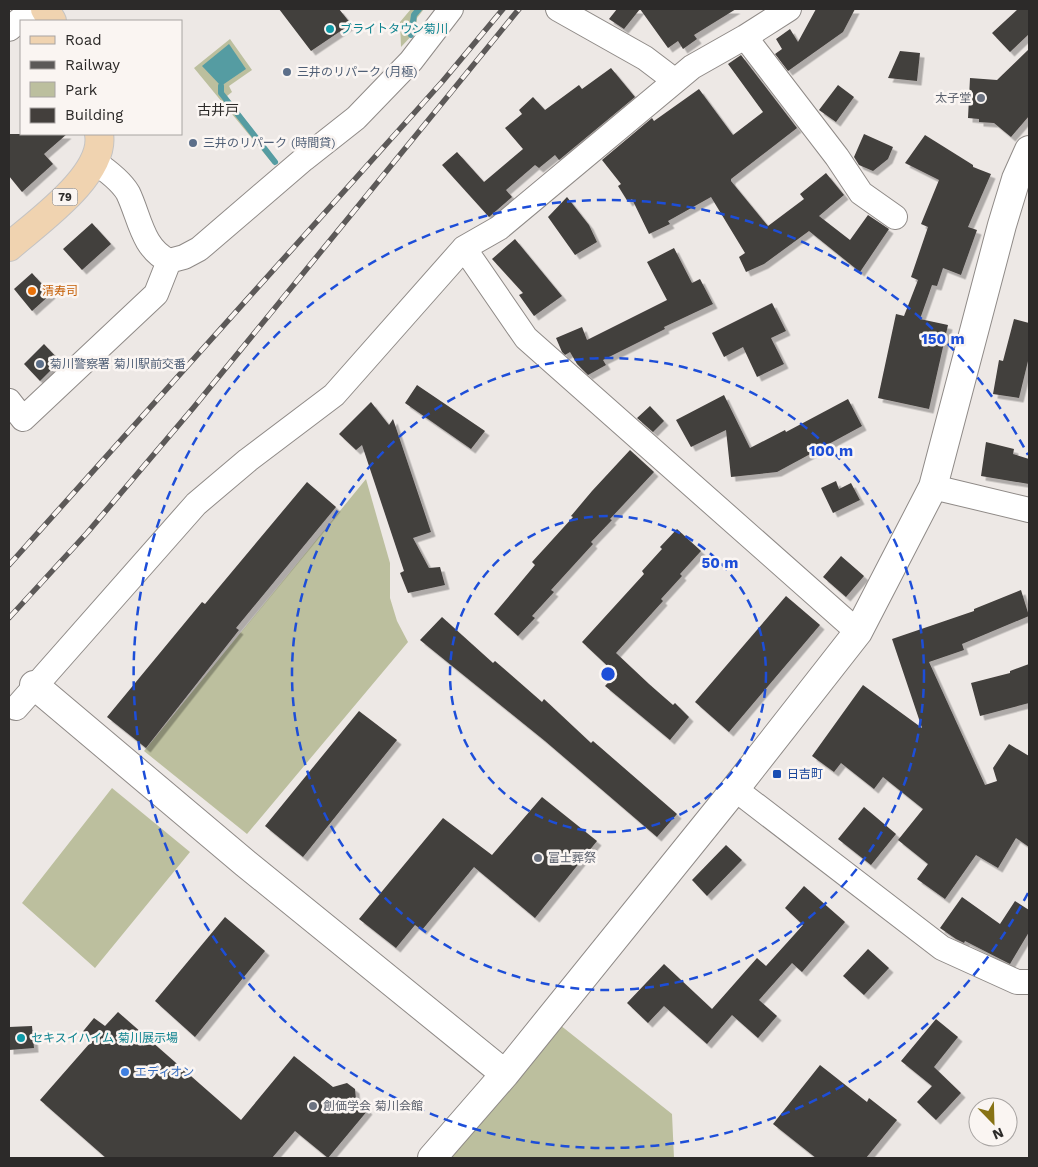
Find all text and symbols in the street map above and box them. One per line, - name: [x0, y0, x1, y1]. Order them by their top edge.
- legend: [20, 20, 182, 135]
- place label: ブライトタウン菊川: [340, 22, 448, 36]
- marker: ブライトタウン菊川: [324, 23, 336, 35]
- text: Road: [65, 31, 102, 49]
- text: Railway: [65, 56, 120, 74]
- place label: 三井のリパーク (月極): [297, 65, 418, 79]
- marker: 三井のリパーク (月極): [281, 66, 293, 78]
- text: Park: [65, 81, 98, 99]
- place label: 太子堂: [935, 91, 971, 105]
- marker: 太子堂: [975, 92, 987, 104]
- district label: 古井戸: [197, 102, 239, 118]
- text: Building: [65, 106, 123, 124]
- place label: 三井のリパーク (時間貸): [203, 136, 336, 150]
- marker: 三井のリパーク (時間貸): [187, 137, 199, 149]
- road number: 79: [52, 188, 78, 206]
- place label: 清寿司: [42, 284, 78, 298]
- marker: 清寿司: [26, 285, 38, 297]
- text: 150 m: [921, 330, 965, 348]
- place label: 菊川警察署 菊川駅前交番: [50, 357, 186, 371]
- marker: 菊川警察署 菊川駅前交番: [34, 358, 46, 370]
- text: 100 m: [809, 442, 853, 460]
- text: 50 m: [702, 554, 738, 572]
- centre of rings: [599, 665, 617, 683]
- place label: 日吉町: [787, 767, 823, 781]
- marker: 日吉町: [771, 768, 783, 780]
- place label: 富士葬祭: [548, 851, 596, 865]
- marker: 富士葬祭: [532, 852, 544, 864]
- place label: セキスイハイム 菊川展示場: [31, 1031, 178, 1045]
- marker: セキスイハイム 菊川展示場: [15, 1032, 27, 1044]
- place label: エディオン: [135, 1065, 194, 1079]
- marker: エディオン: [119, 1066, 131, 1078]
- north arrow: [968, 1097, 1018, 1147]
- place label: 創価学会 菊川会館: [323, 1099, 423, 1113]
- marker: 創価学会 菊川会館: [307, 1100, 319, 1112]
- text: N: [990, 1125, 1006, 1143]

